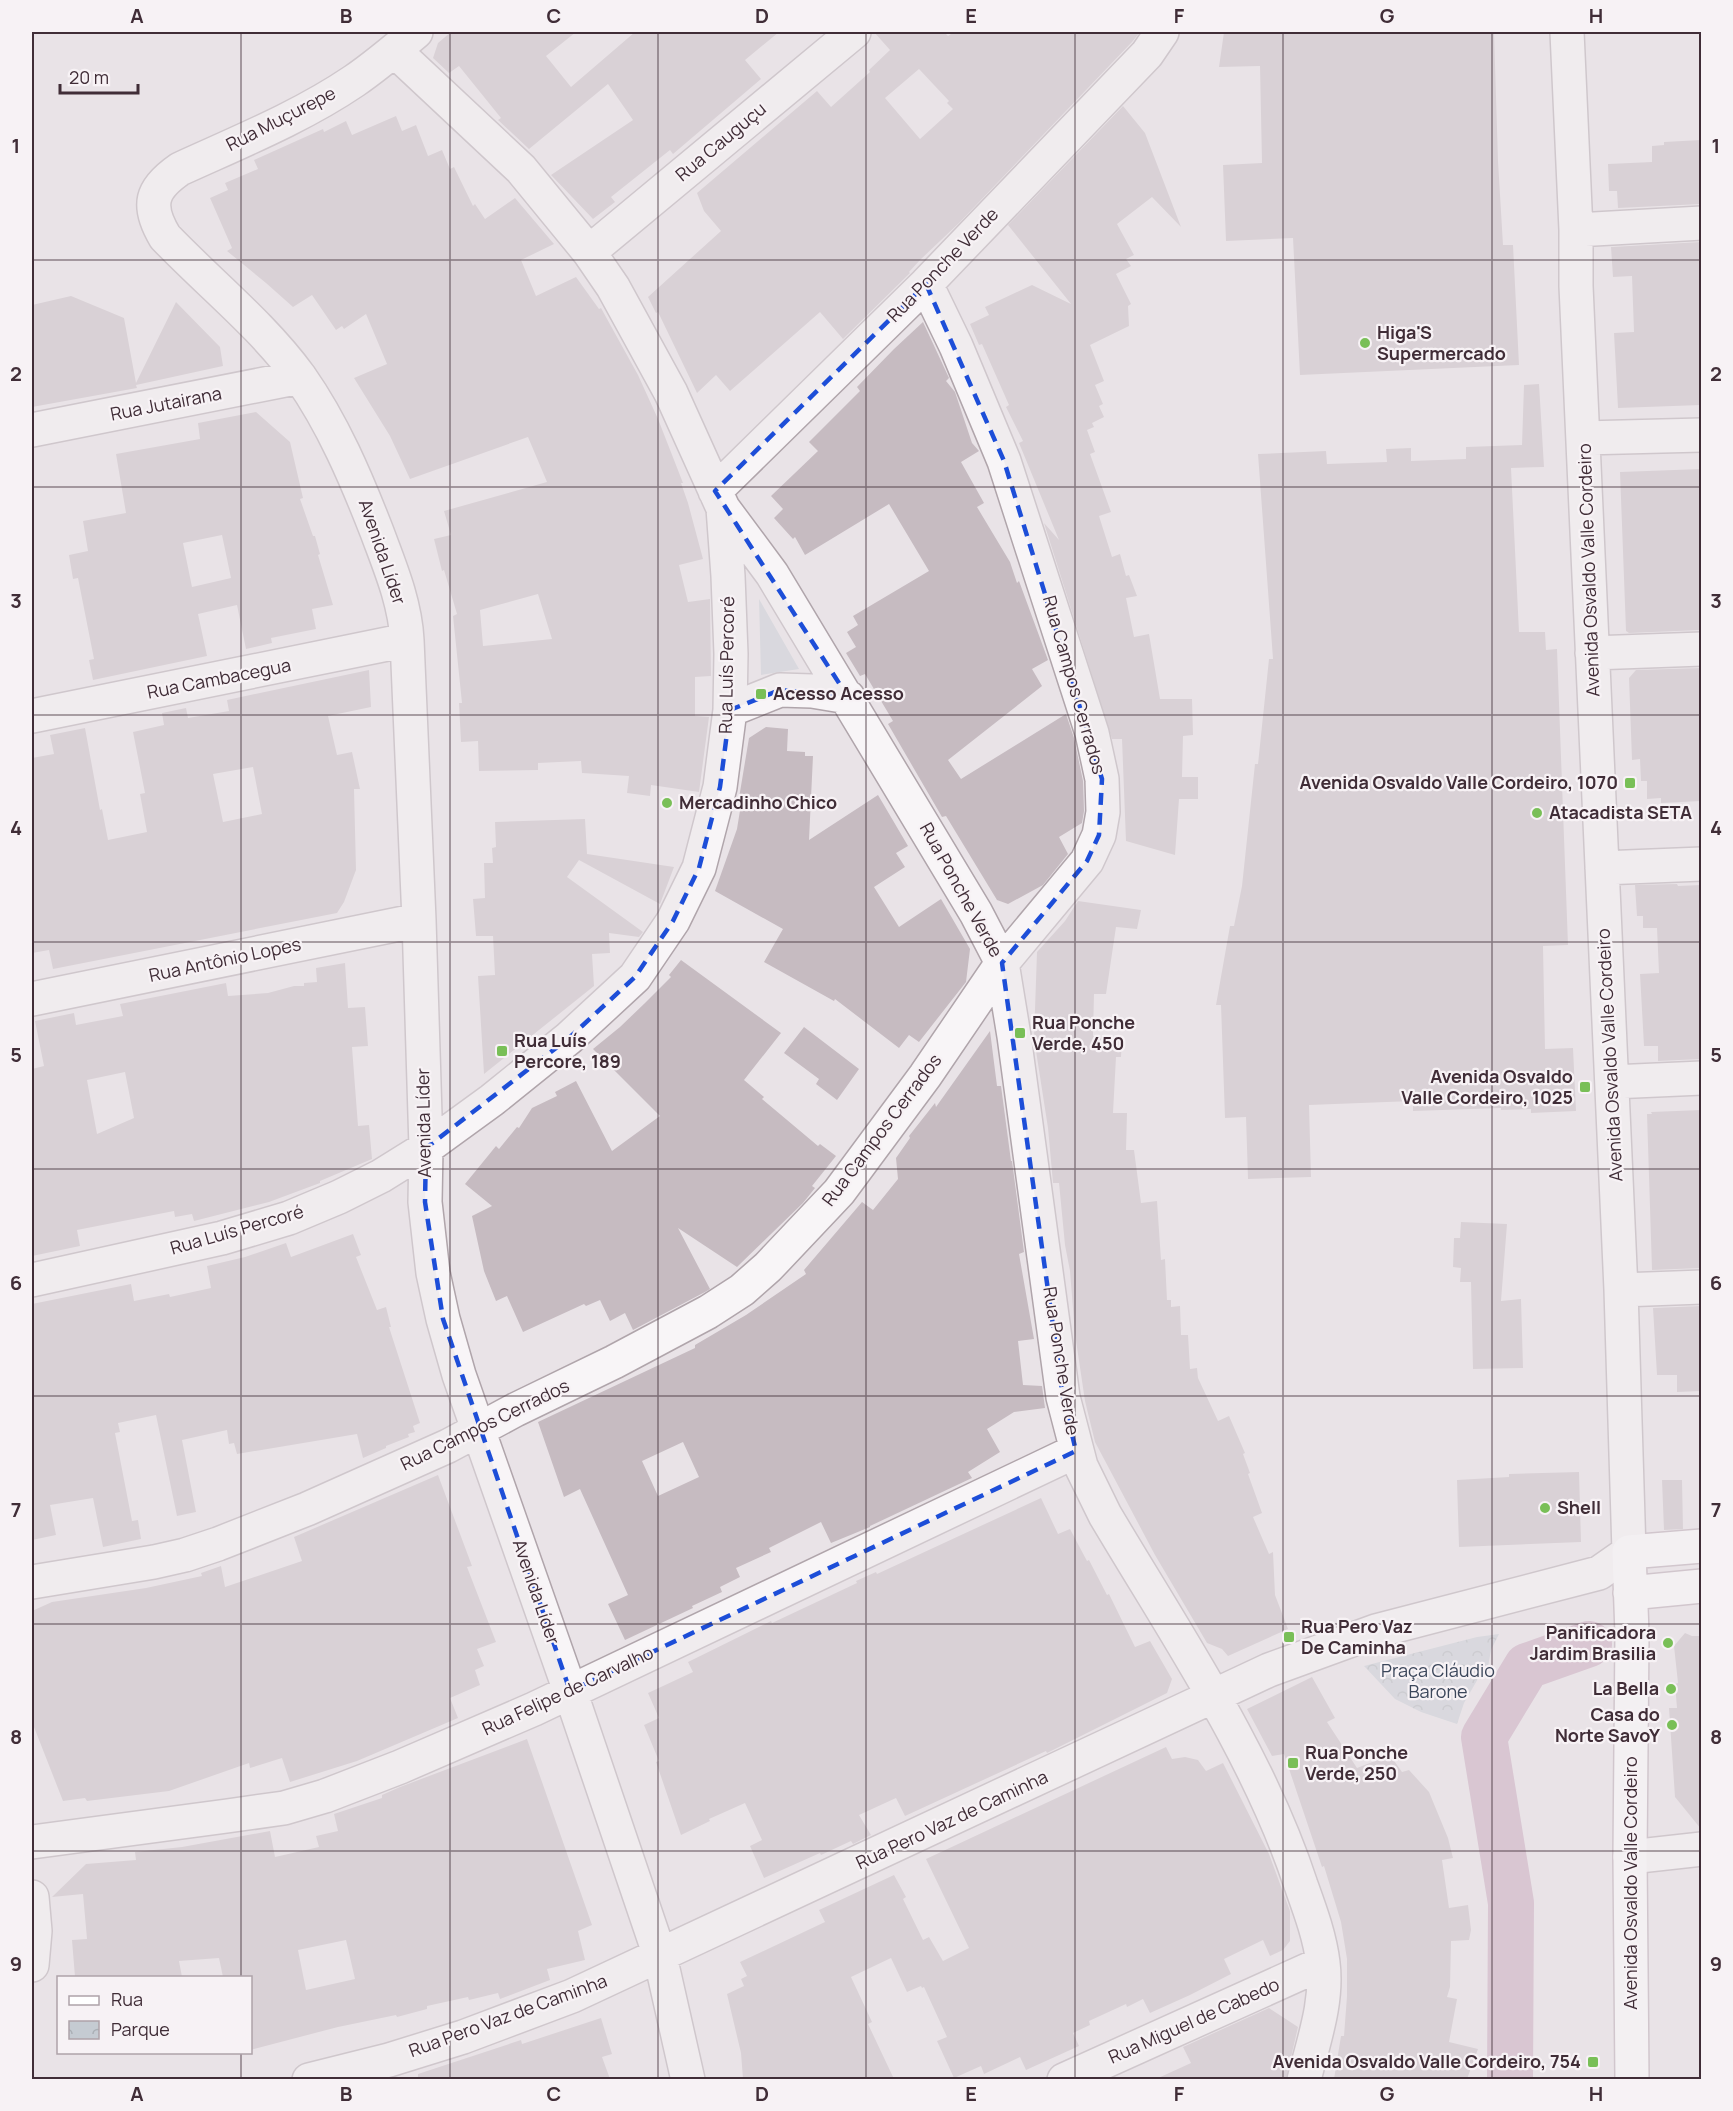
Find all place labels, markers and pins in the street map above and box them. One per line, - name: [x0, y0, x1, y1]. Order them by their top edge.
- place label: Higa'S Supermercado: [1377, 320, 1506, 365]
- marker: Higa'S Supermercado: [1358, 336, 1372, 350]
- place label: Acesso Acesso: [773, 681, 904, 705]
- marker: Acesso Acesso: [754, 687, 768, 701]
- place label: Avenida Osvaldo Valle Cordeiro, 1070: [1300, 770, 1618, 794]
- marker: Avenida Osvaldo Valle Cordeiro, 1070: [1623, 776, 1637, 790]
- place label: Mercadinho Chico: [679, 790, 837, 814]
- marker: Mercadinho Chico: [660, 796, 674, 810]
- place label: Atacadista SETA: [1549, 800, 1692, 824]
- marker: Atacadista SETA: [1530, 806, 1544, 820]
- place label: Rua Ponche Verde, 450: [1032, 1010, 1135, 1055]
- marker: Rua Ponche Verde, 450: [1013, 1026, 1027, 1040]
- place label: Rua Luís Percore, 189: [514, 1028, 621, 1073]
- marker: Rua Luís Percore, 189: [495, 1044, 509, 1058]
- place label: Avenida Osvaldo Valle Cordeiro, 1025: [1401, 1064, 1573, 1109]
- marker: Avenida Osvaldo Valle Cordeiro, 1025: [1578, 1080, 1592, 1094]
- place label: Shell: [1557, 1495, 1601, 1519]
- marker: Shell: [1538, 1501, 1552, 1515]
- place label: Rua Pero Vaz De Caminha: [1301, 1614, 1413, 1659]
- place label: Panificadora Jardim Brasilia: [1530, 1620, 1656, 1665]
- marker: Rua Pero Vaz De Caminha: [1282, 1630, 1296, 1644]
- marker: Panificadora Jardim Brasilia: [1661, 1636, 1675, 1650]
- place label: La Bella: [1593, 1676, 1659, 1700]
- marker: La Bella: [1664, 1682, 1678, 1696]
- place label: Casa do Norte SavoY: [1555, 1702, 1660, 1747]
- marker: Casa do Norte SavoY: [1665, 1718, 1679, 1732]
- place label: Rua Ponche Verde, 250: [1305, 1740, 1408, 1785]
- marker: Rua Ponche Verde, 250: [1286, 1756, 1300, 1770]
- place label: Avenida Osvaldo Valle Cordeiro, 754: [1273, 2049, 1581, 2073]
- marker: Avenida Osvaldo Valle Cordeiro, 754: [1586, 2055, 1600, 2069]

